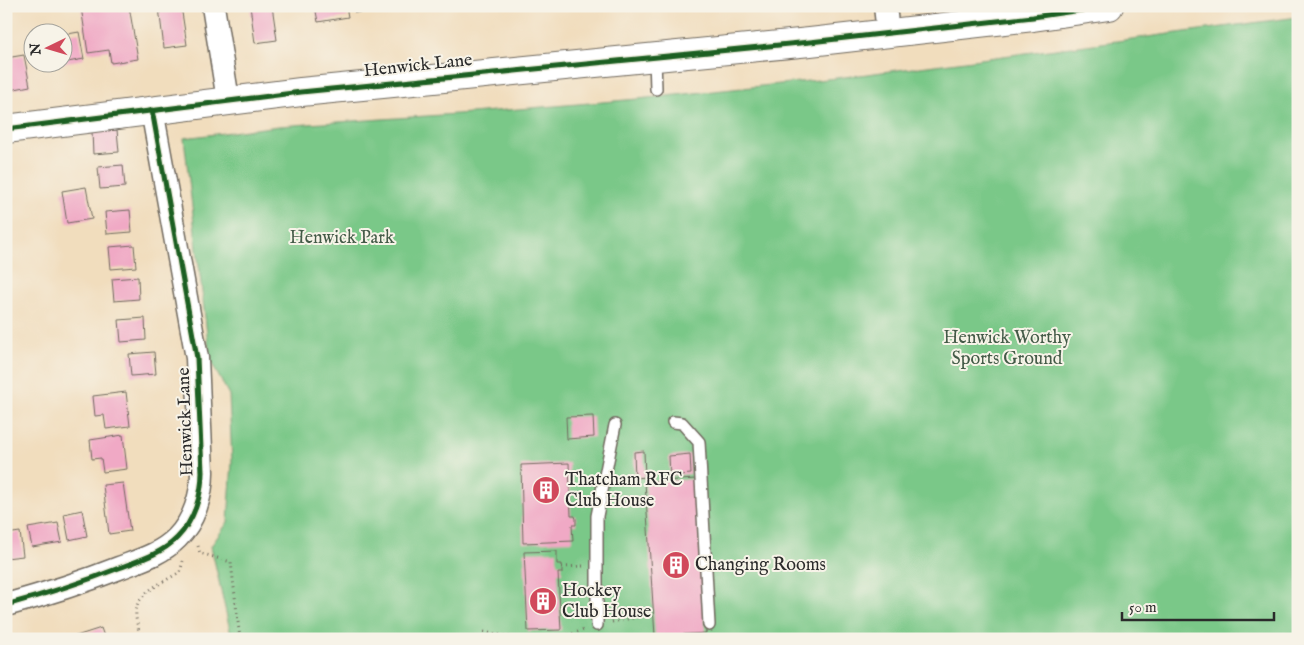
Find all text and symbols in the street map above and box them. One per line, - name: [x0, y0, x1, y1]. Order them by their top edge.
- north arrow: [22, 22, 72, 72]
- text: N: [27, 42, 46, 57]
- street label: Henwick Lane: [363, 49, 473, 83]
- park label: Henwick Park: [290, 227, 395, 250]
- park label: Henwick Worthy Sports Ground: [943, 327, 1071, 371]
- street label: Henwick Lane: [173, 367, 199, 477]
- place label: Thatcham RFC Club House: [565, 469, 683, 513]
- building icon: Thatcham RFC Club House: [531, 475, 561, 505]
- building icon: Changing Rooms: [661, 550, 691, 580]
- place label: Changing Rooms: [695, 554, 826, 577]
- place label: Hockey Club House: [562, 580, 651, 624]
- building icon: Hockey Club House: [528, 586, 558, 616]
- scale bar: [1122, 590, 1274, 622]
- text: 50 m: [1129, 598, 1157, 617]

